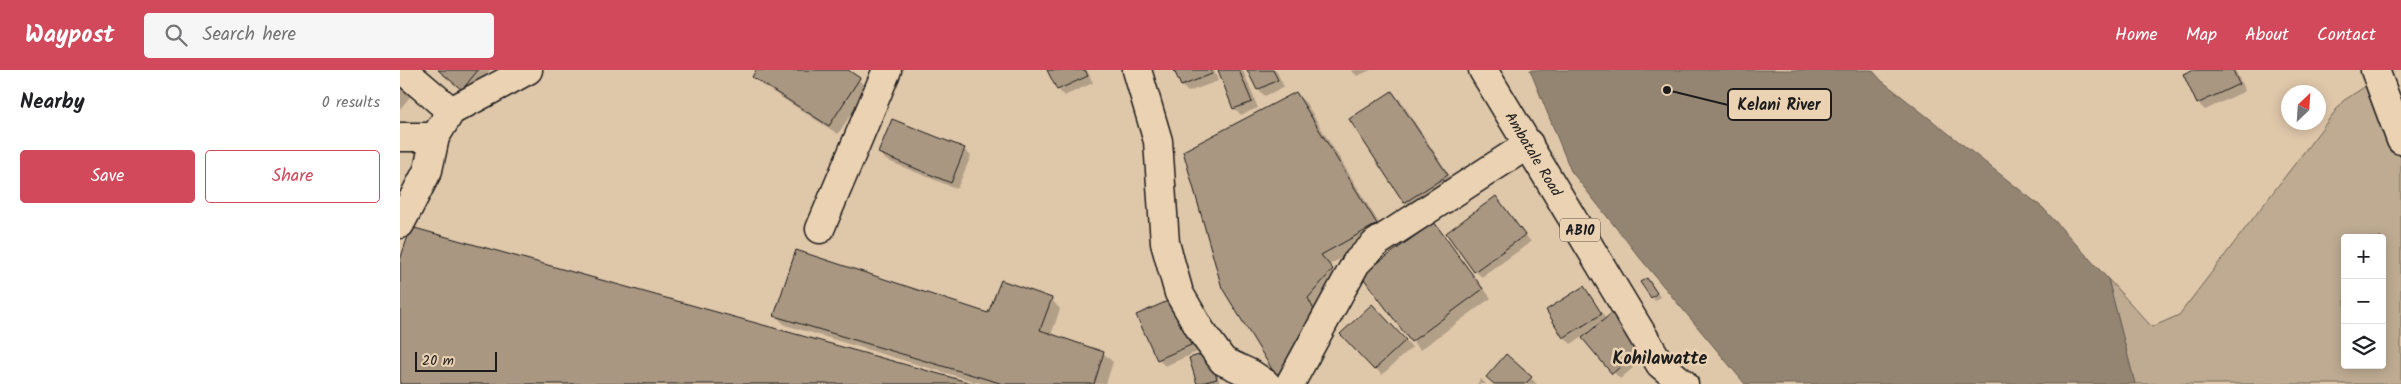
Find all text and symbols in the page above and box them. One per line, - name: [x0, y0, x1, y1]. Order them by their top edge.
- search box: [144, 13, 494, 58]
- text: Waypost: [25, 16, 114, 55]
- text: Search here: [202, 20, 296, 50]
- icon: search: [162, 21, 190, 49]
- text: Home: [2115, 21, 2158, 50]
- text: Map: [2186, 21, 2217, 50]
- text: About: [2245, 21, 2289, 50]
- text: Contact: [2317, 21, 2376, 50]
- north arrow: [2281, 85, 2326, 130]
- text: Nearby: [20, 86, 85, 119]
- callout: Kelani River: [1728, 89, 1831, 120]
- text: 0 results: [322, 90, 380, 115]
- text: Kelani River: [1737, 93, 1822, 118]
- street label: Ambatale Road: [1498, 107, 1568, 202]
- button: Save: [20, 150, 195, 203]
- button: Share: [205, 150, 380, 203]
- road number: AB10: [1560, 218, 1600, 242]
- map controls: [2341, 234, 2386, 369]
- button: +: [2341, 234, 2386, 279]
- button: −: [2341, 279, 2386, 324]
- button: layers: [2341, 324, 2386, 369]
- district label: Kohilawatte: [1613, 345, 1708, 374]
- scale bar: [415, 349, 498, 372]
- text: 20 m: [422, 350, 454, 372]

